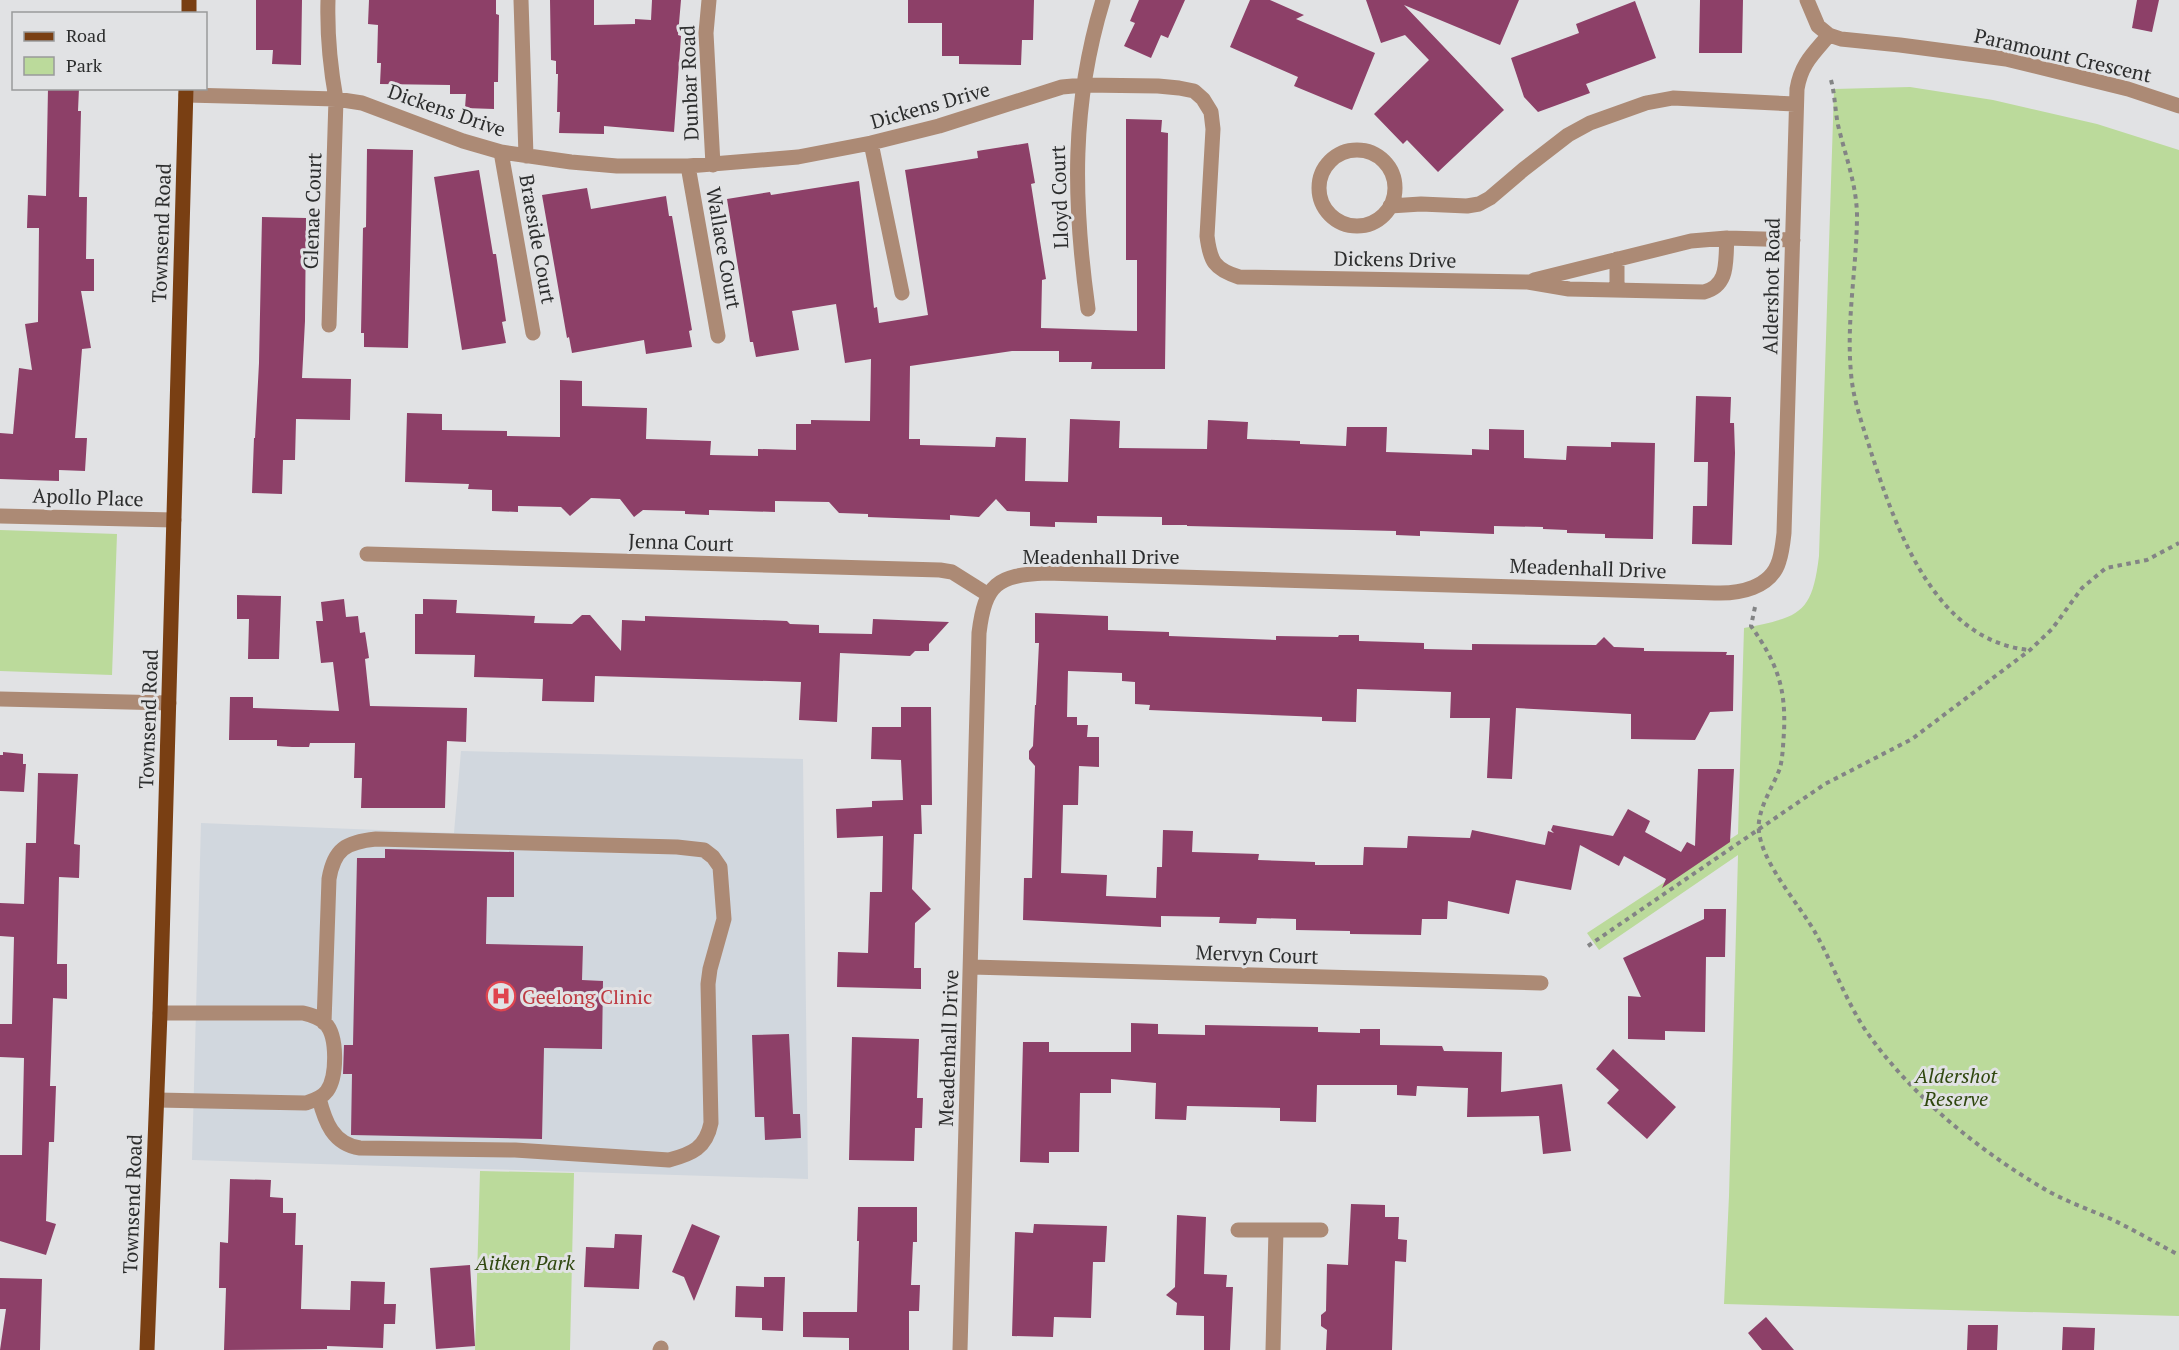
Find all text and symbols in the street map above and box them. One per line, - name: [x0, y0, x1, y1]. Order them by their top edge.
- legend: [12, 12, 207, 90]
- street label: Paramount Crescent: [1972, 21, 2155, 89]
- text: Road: [66, 23, 106, 47]
- street label: Dunbar Road: [673, 25, 705, 141]
- text: Park: [66, 53, 103, 77]
- street label: Dickens Drive: [867, 75, 993, 135]
- street label: Dickens Drive: [385, 77, 509, 143]
- street label: Lloyd Court: [1044, 144, 1074, 249]
- street label: Glenae Court: [296, 152, 328, 270]
- street label: Townsend Road: [145, 163, 177, 303]
- street label: Braeside Court: [513, 172, 563, 306]
- street label: Wallace Court: [700, 185, 748, 312]
- street label: Aldershot Road: [1756, 217, 1786, 355]
- street label: Dickens Drive: [1333, 244, 1457, 274]
- street label: Apollo Place: [32, 482, 144, 512]
- street label: Jenna Court: [628, 527, 735, 557]
- street label: Meadenhall Drive: [1023, 543, 1179, 570]
- street label: Meadenhall Drive: [1509, 552, 1667, 584]
- street label: Townsend Road: [132, 649, 164, 789]
- street label: Mervyn Court: [1195, 938, 1320, 970]
- street label: Meadenhall Drive: [932, 969, 964, 1127]
- hospital icon: Geelong Clinic: [485, 980, 517, 1012]
- place label: Geelong Clinic: [522, 983, 652, 1010]
- park label: Aldershot Reserve: [1914, 1062, 1999, 1112]
- street label: Townsend Road: [116, 1134, 148, 1274]
- park label: Aitken Park: [474, 1249, 575, 1276]

